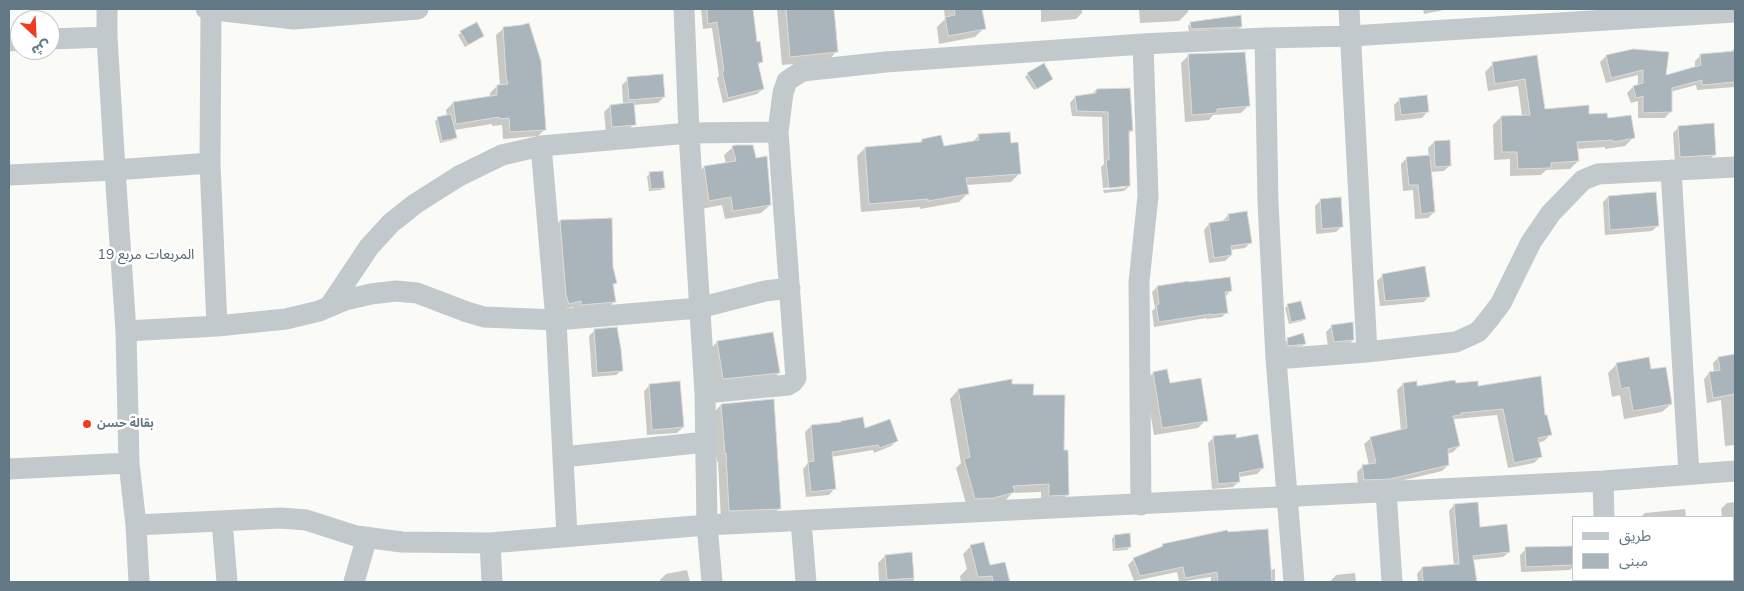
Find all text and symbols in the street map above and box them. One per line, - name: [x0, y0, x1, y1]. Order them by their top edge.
- north arrow: [10, 10, 60, 60]
- text: ش: [28, 35, 54, 61]
- district label: المربعات مربع 19: [98, 248, 194, 264]
- place label: بقالة حسن: [97, 417, 154, 431]
- marker: بقالة حسن: [81, 418, 93, 430]
- legend: [1572, 516, 1734, 581]
- text: طريق: [1619, 526, 1651, 546]
- text: مبنى: [1619, 551, 1648, 571]

